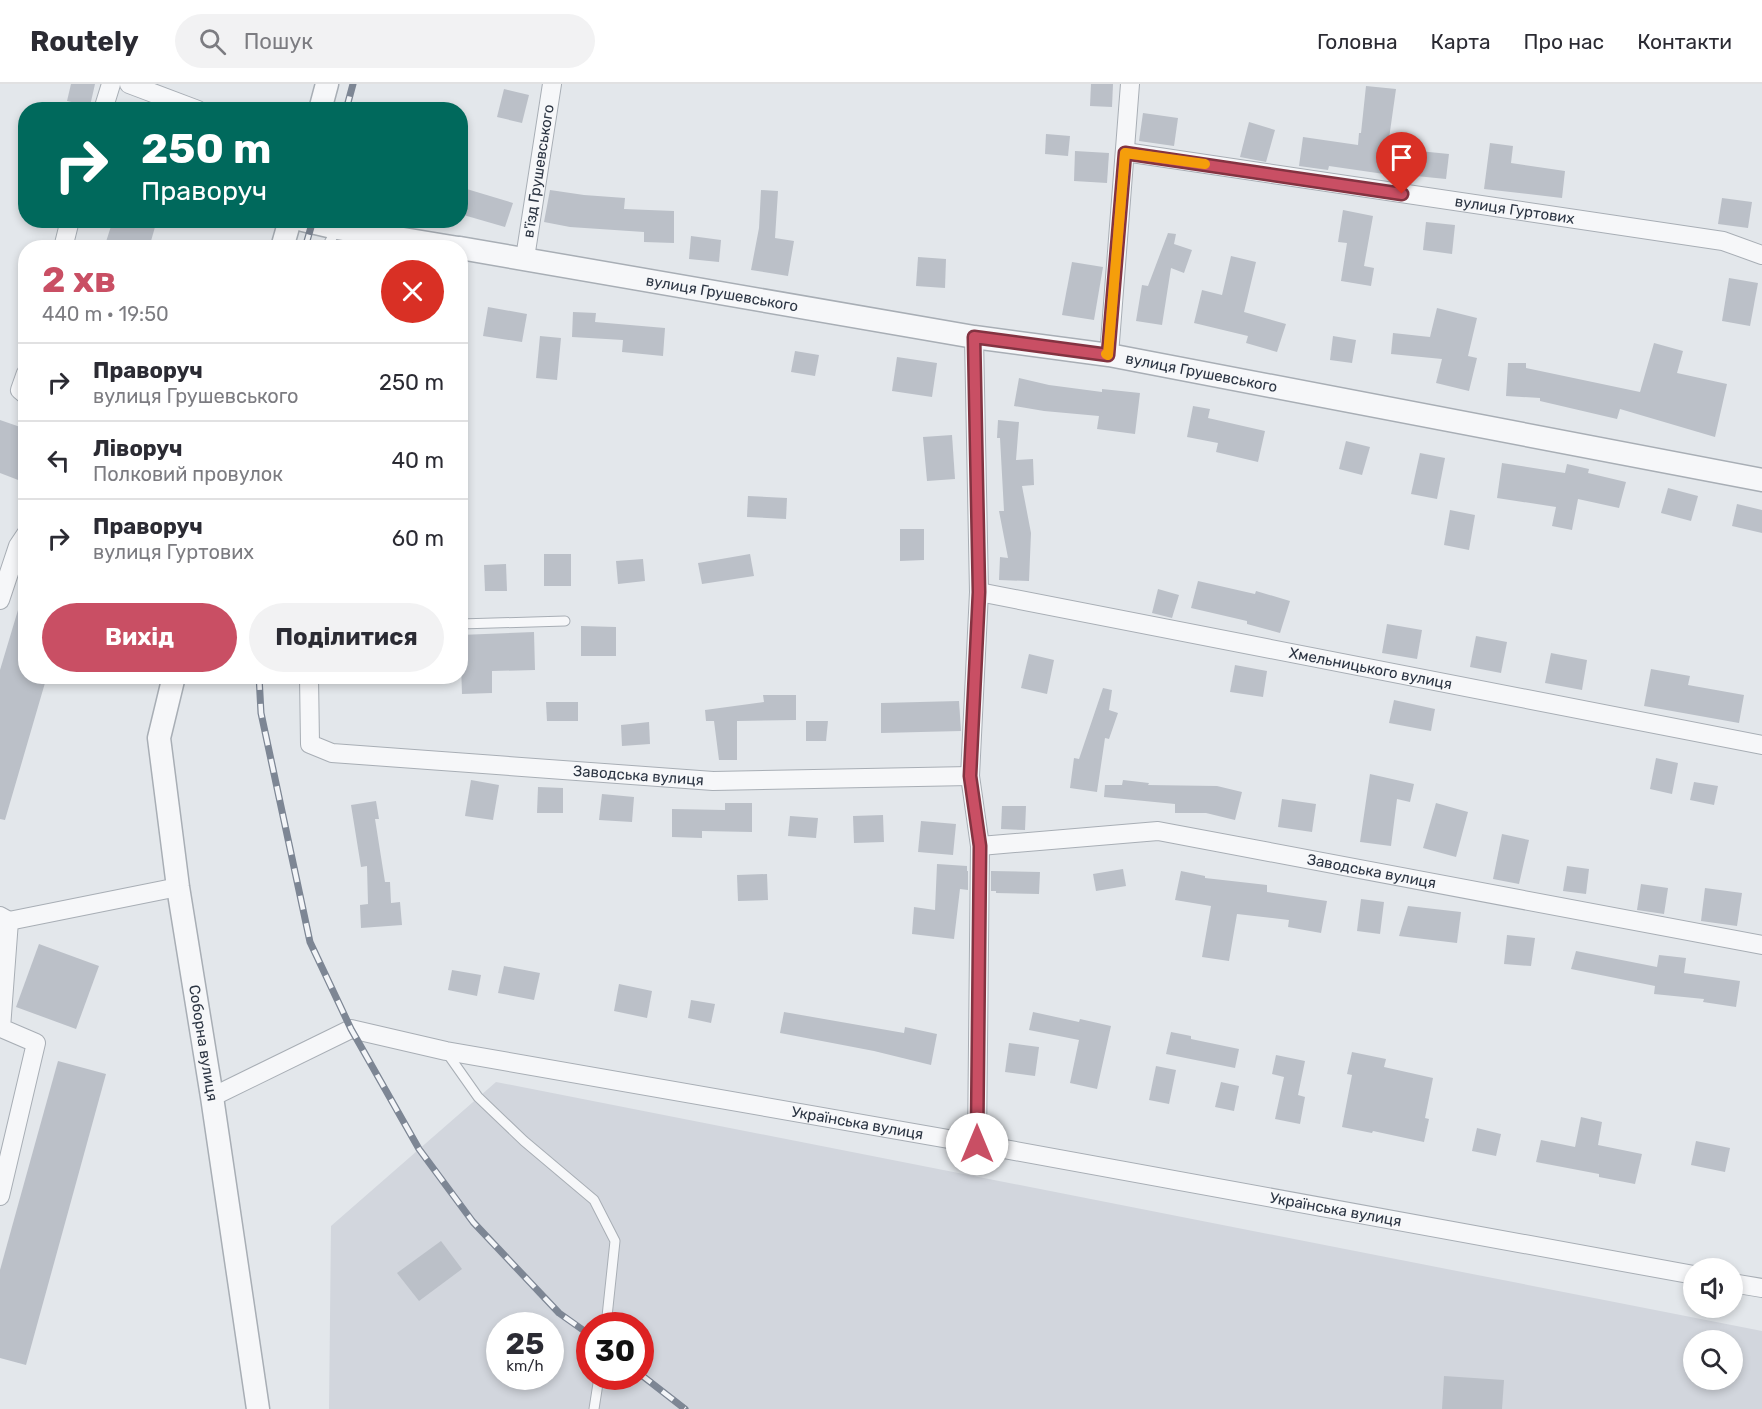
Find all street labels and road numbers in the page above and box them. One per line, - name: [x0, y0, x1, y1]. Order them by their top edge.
- street label: в'їзд Грушевського: [519, 103, 558, 239]
- street label: вулиця Гуртових: [1454, 192, 1576, 228]
- street label: вулиця Грушевського: [645, 271, 800, 315]
- street label: вулиця Грушевського: [1124, 349, 1279, 396]
- street label: Хмельницького вулиця: [1288, 644, 1454, 693]
- street label: Заводська вулиця: [572, 762, 704, 789]
- street label: Заводська вулиця: [1306, 850, 1438, 892]
- street label: Соборна вулиця: [185, 984, 222, 1102]
- street label: Українська вулиця: [790, 1103, 925, 1143]
- street label: Українська вулиця: [1268, 1189, 1403, 1230]

